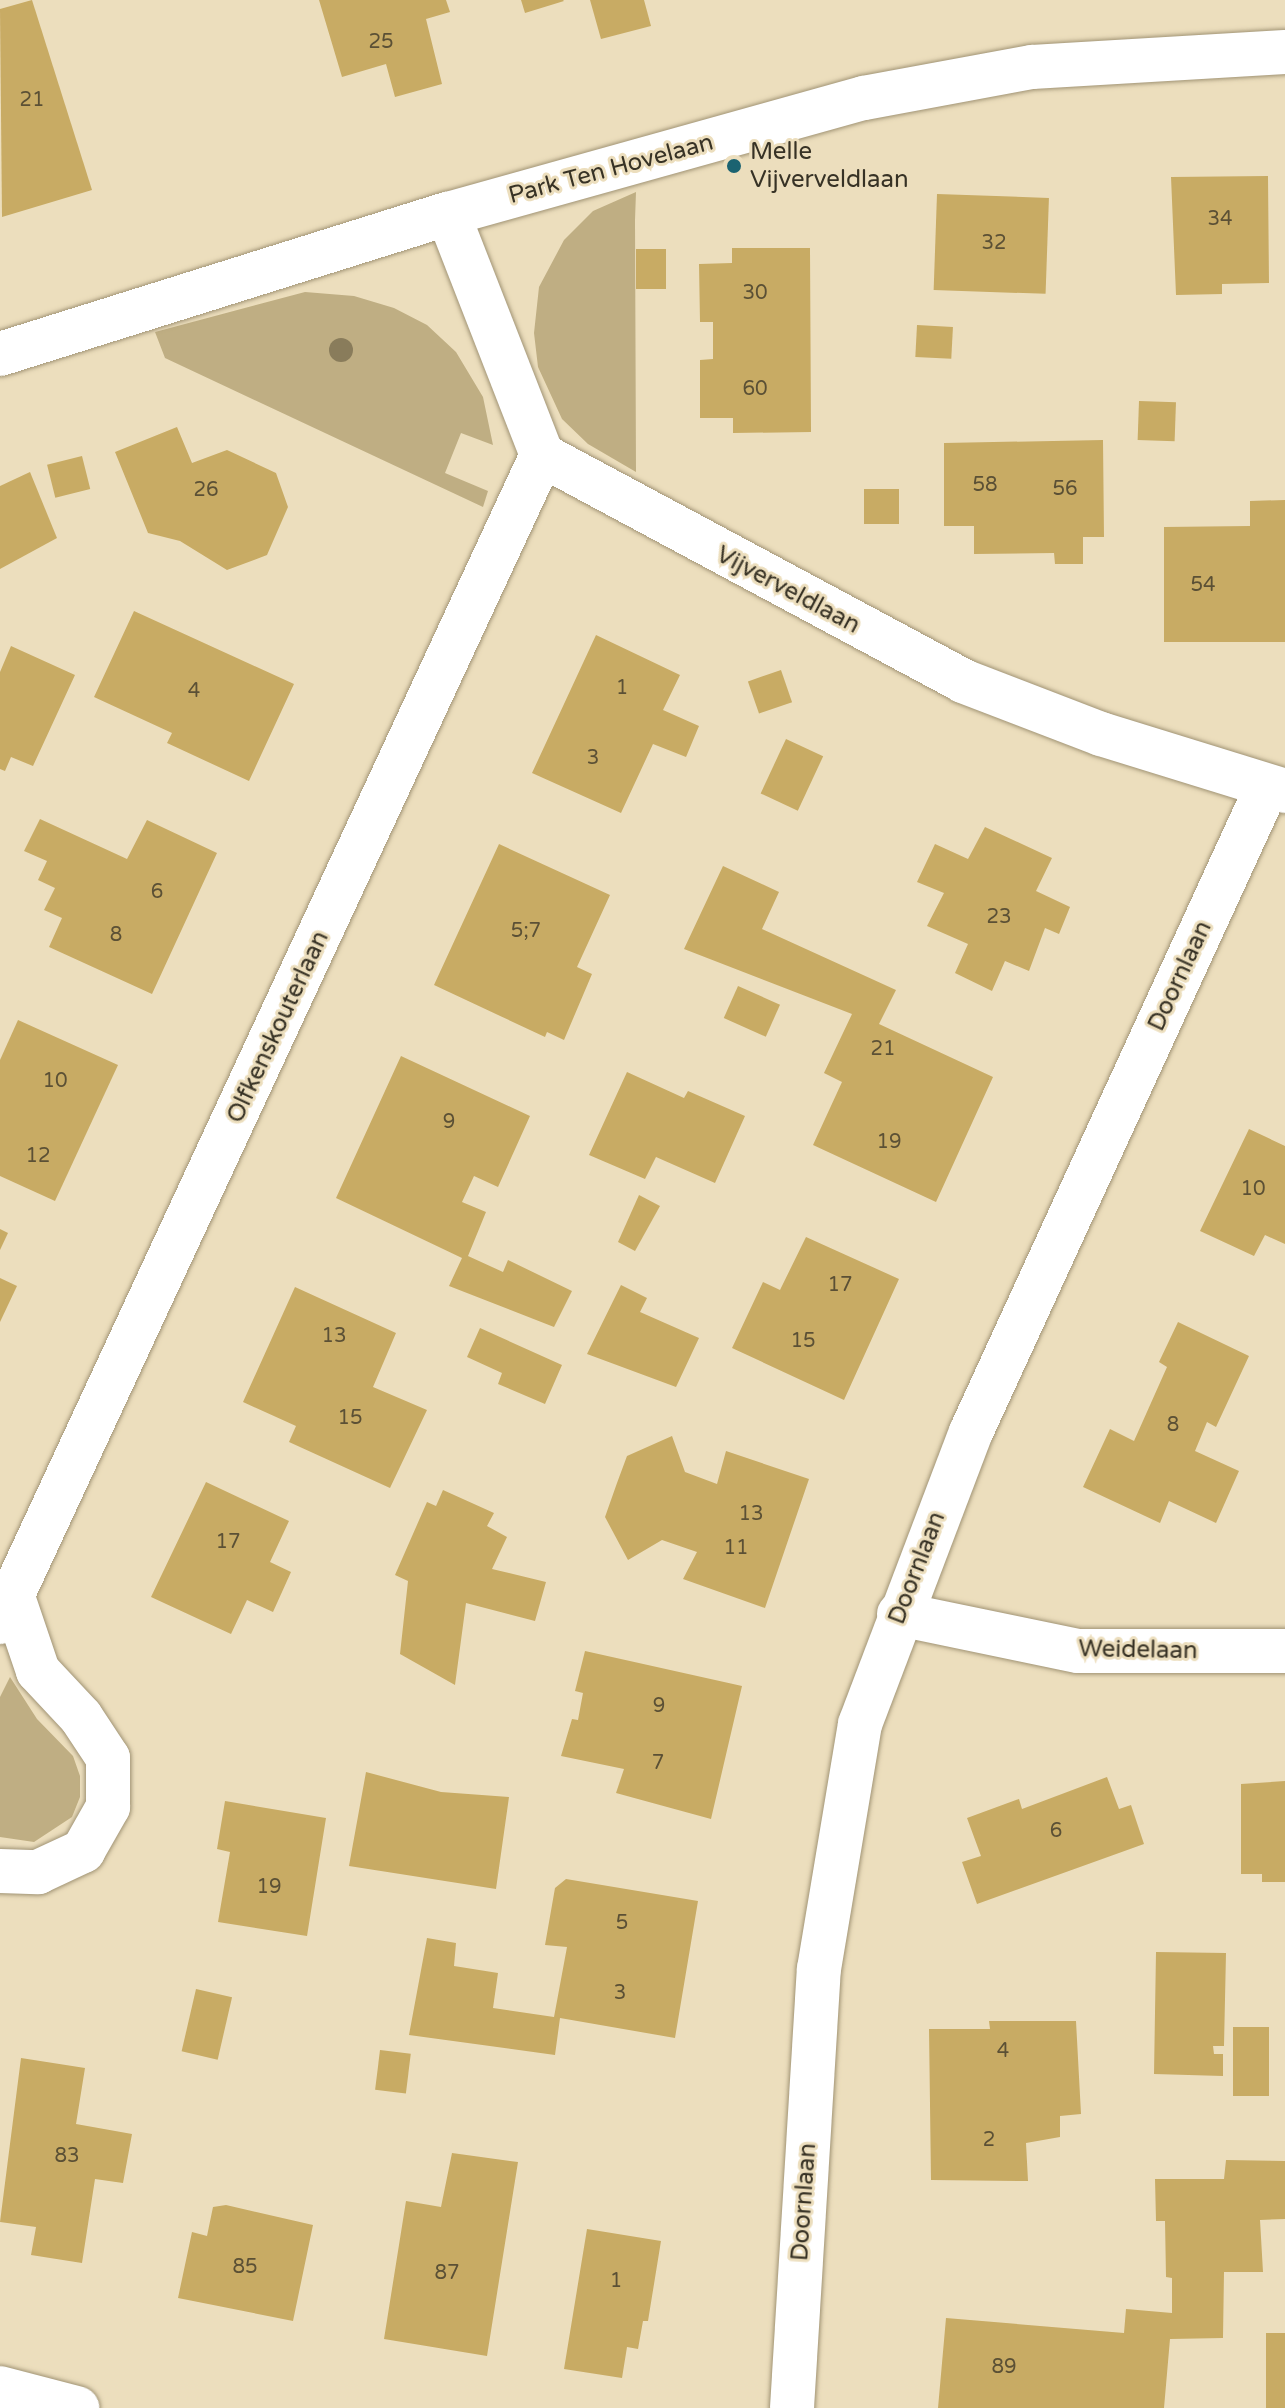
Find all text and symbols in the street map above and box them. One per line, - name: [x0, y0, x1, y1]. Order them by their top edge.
- house number: 25: [368, 30, 394, 54]
- house number: 21: [19, 88, 45, 112]
- street label: Park Ten Hovelaan: [505, 128, 717, 210]
- place label: Melle Vijverveldlaan: [750, 138, 909, 194]
- marker: Melle Vijverveldlaan: [725, 157, 743, 175]
- house number: 34: [1207, 207, 1233, 231]
- house number: 32: [981, 231, 1007, 255]
- house number: 30: [742, 281, 768, 305]
- house number: 60: [742, 377, 768, 401]
- house number: 58: [972, 473, 998, 497]
- house number: 56: [1052, 477, 1078, 501]
- house number: 26: [193, 478, 219, 502]
- street label: Vijverveldlaan: [711, 540, 865, 640]
- house number: 54: [1190, 573, 1216, 597]
- house number: 1: [616, 676, 628, 700]
- house number: 4: [188, 679, 200, 703]
- house number: 3: [587, 746, 599, 770]
- house number: 6: [151, 880, 163, 904]
- house number: 23: [986, 905, 1012, 929]
- street label: Doornlaan: [1142, 916, 1218, 1036]
- house number: 5;7: [511, 919, 541, 943]
- house number: 8: [110, 923, 122, 947]
- street label: Olfkenskouterlaan: [221, 926, 335, 1128]
- house number: 21: [870, 1037, 896, 1061]
- house number: 10: [42, 1069, 68, 1093]
- house number: 9: [443, 1110, 455, 1134]
- house number: 19: [876, 1130, 902, 1154]
- house number: 12: [25, 1144, 51, 1168]
- house number: 10: [1240, 1177, 1266, 1201]
- house number: 17: [827, 1273, 853, 1297]
- house number: 13: [321, 1324, 347, 1348]
- house number: 15: [790, 1329, 816, 1353]
- house number: 15: [337, 1406, 363, 1430]
- house number: 8: [1167, 1413, 1179, 1437]
- house number: 13: [738, 1502, 764, 1526]
- street label: Doornlaan: [882, 1508, 952, 1628]
- house number: 17: [215, 1530, 241, 1554]
- house number: 11: [723, 1536, 749, 1560]
- street label: Weidelaan: [1078, 1635, 1198, 1665]
- house number: 9: [653, 1694, 665, 1718]
- house number: 7: [652, 1751, 664, 1775]
- house number: 6: [1050, 1819, 1062, 1843]
- house number: 19: [256, 1875, 282, 1899]
- house number: 5: [616, 1911, 628, 1935]
- house number: 3: [614, 1981, 626, 2005]
- house number: 4: [997, 2039, 1009, 2063]
- house number: 2: [983, 2128, 995, 2152]
- street label: Doornlaan: [786, 2142, 822, 2262]
- house number: 83: [54, 2144, 80, 2168]
- house number: 85: [232, 2255, 258, 2279]
- house number: 87: [434, 2261, 460, 2285]
- house number: 1: [610, 2269, 622, 2293]
- house number: 89: [991, 2355, 1017, 2379]

